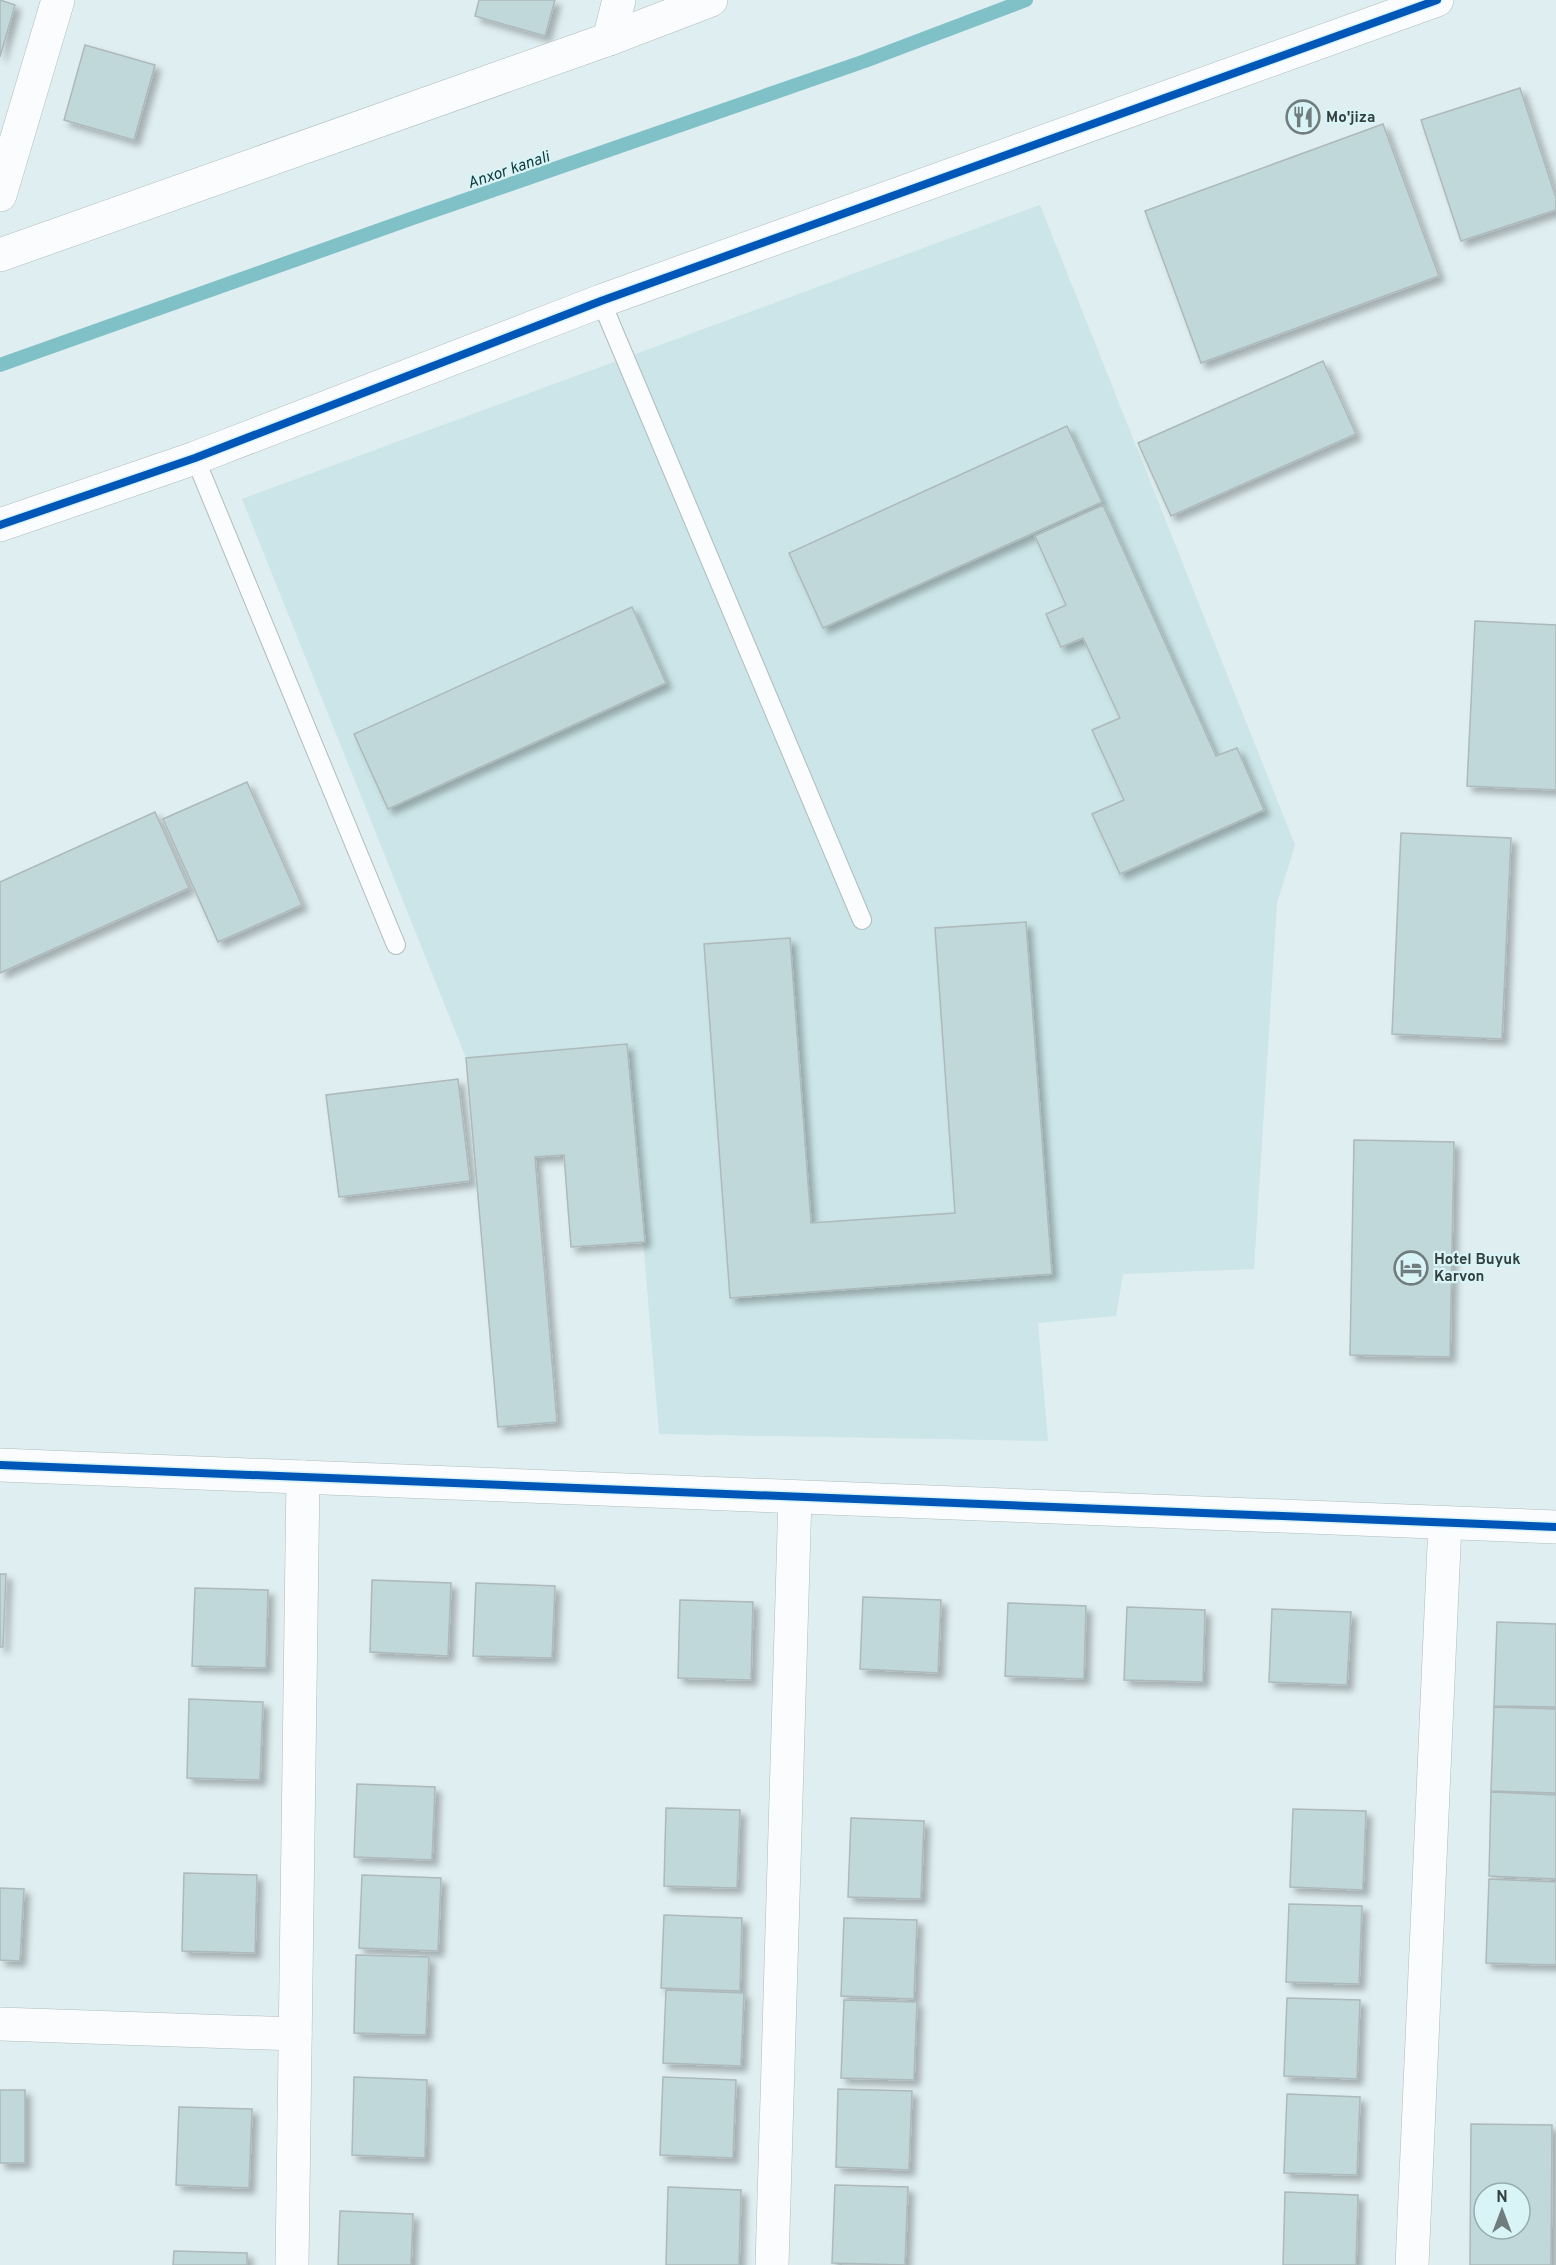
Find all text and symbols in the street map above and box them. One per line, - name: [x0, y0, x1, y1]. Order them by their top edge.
- restaurant icon: Mo'jiza: [1285, 99, 1321, 135]
- place label: Mo'jiza: [1326, 109, 1375, 128]
- water label: Anxor kanali: [465, 147, 553, 194]
- hotel icon: Hotel Buyuk Karvon: [1393, 1250, 1429, 1286]
- place label: Hotel Buyuk Karvon: [1434, 1251, 1521, 1287]
- north arrow: [1472, 2181, 1532, 2241]
- text: N: [1496, 2188, 1508, 2208]

